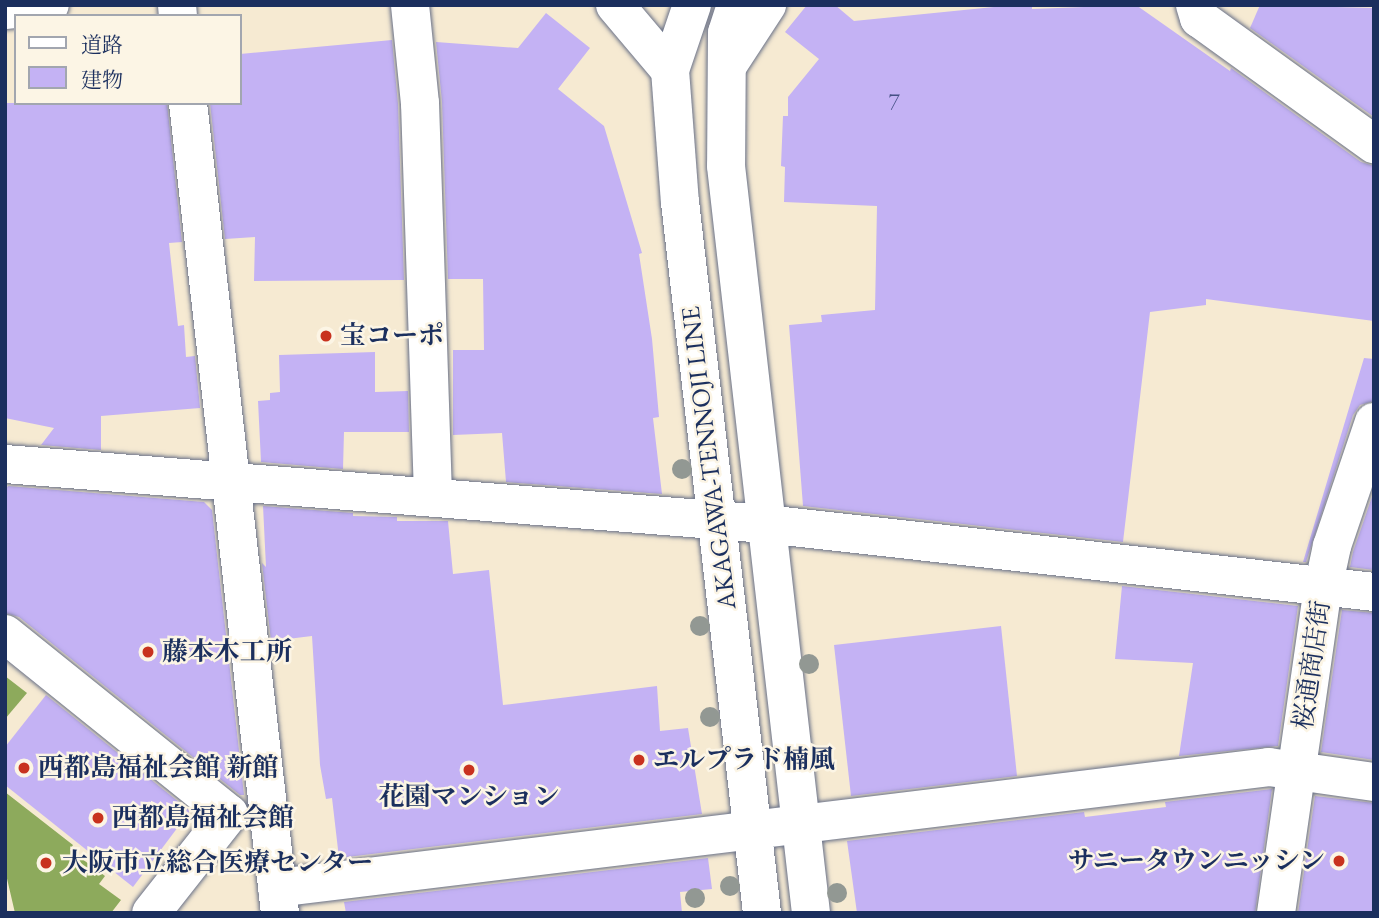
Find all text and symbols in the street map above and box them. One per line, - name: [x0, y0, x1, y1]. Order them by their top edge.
- legend: [14, 14, 242, 105]
- text: 道路: [81, 31, 123, 58]
- text: 建物: [81, 66, 123, 93]
- house number: 7: [888, 88, 900, 116]
- street label: AKAGAWA-TENNOJI LINE: [675, 305, 743, 611]
- place label: 宝コーポ: [340, 320, 444, 352]
- marker: 宝コーポ: [318, 328, 334, 344]
- street label: 桜通商店街: [1288, 598, 1336, 732]
- place label: 藤本木工所: [162, 636, 292, 668]
- marker: 藤本木工所: [140, 644, 156, 660]
- place label: エルプラド楠風: [653, 744, 835, 776]
- place label: 西都島福祉会館 新館: [38, 752, 278, 784]
- marker: エルプラド楠風: [631, 752, 647, 768]
- marker: 西都島福祉会館 新館: [16, 760, 32, 776]
- marker: 花園マンション: [461, 762, 477, 778]
- place label: 花園マンション: [378, 781, 560, 813]
- place label: 西都島福祉会館: [112, 802, 294, 834]
- marker: 西都島福祉会館: [90, 810, 106, 826]
- place label: サニータウンニッシン: [1065, 845, 1325, 877]
- place label: 大阪市立総合医療センター: [62, 847, 374, 879]
- marker: 大阪市立総合医療センター: [36, 853, 56, 873]
- marker: サニータウンニッシン: [1331, 853, 1347, 869]

